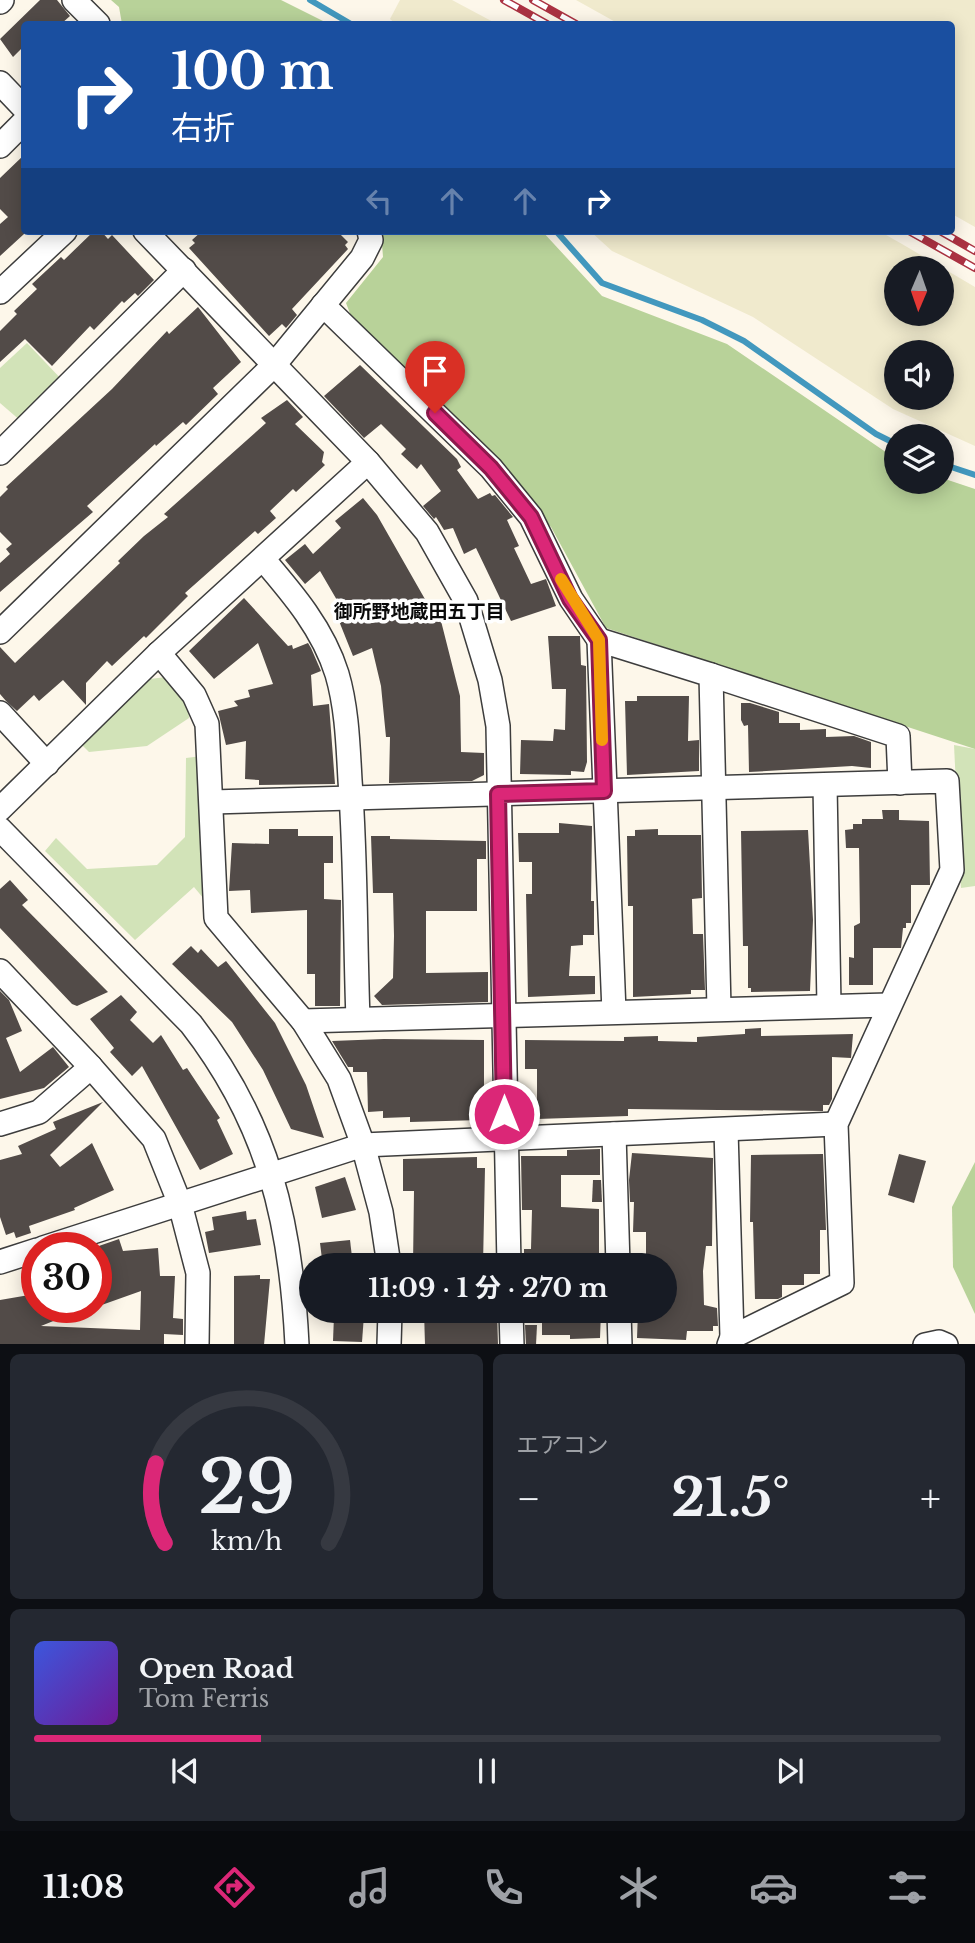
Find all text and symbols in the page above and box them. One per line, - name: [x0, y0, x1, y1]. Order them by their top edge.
- text: 100 m: [171, 41, 334, 102]
- icon: right: [56, 49, 147, 140]
- text: 右折: [171, 108, 235, 148]
- icon: left: [360, 182, 398, 220]
- icon: ahead: [433, 182, 471, 220]
- icon: ahead: [506, 182, 544, 220]
- icon: right: [579, 182, 617, 220]
- north arrow: [884, 256, 954, 326]
- map controls: [884, 256, 954, 494]
- button: sound: [884, 340, 954, 410]
- pin: [405, 341, 465, 413]
- icon: arrive: [416, 352, 454, 390]
- button: layers: [884, 424, 954, 494]
- district label: 御所野地蔵田五丁目: [333, 600, 505, 623]
- position arrow: [467, 1077, 541, 1151]
- speed limit sign: 30: [21, 1232, 112, 1323]
- text: 11:09 · 1 分 · 270 m: [368, 1272, 608, 1304]
- text: エアコン: [517, 1431, 609, 1459]
- text: 29: [198, 1442, 294, 1533]
- text: 21.5°: [671, 1466, 790, 1530]
- text: −: [517, 1475, 541, 1522]
- text: +: [920, 1475, 941, 1522]
- text: km/h: [211, 1525, 282, 1556]
- text: Open Road: [139, 1653, 294, 1685]
- text: Tom Ferris: [139, 1685, 269, 1713]
- icon: previous: [166, 1752, 204, 1790]
- icon: pause: [468, 1752, 506, 1790]
- icon: next: [771, 1752, 809, 1790]
- icon: directions: [210, 1863, 259, 1912]
- icon: music: [345, 1863, 394, 1912]
- icon: phone: [479, 1863, 528, 1912]
- icon: climate: [614, 1863, 663, 1912]
- icon: car: [749, 1863, 798, 1912]
- icon: filters: [883, 1863, 932, 1912]
- text: 11:08: [43, 1867, 124, 1907]

